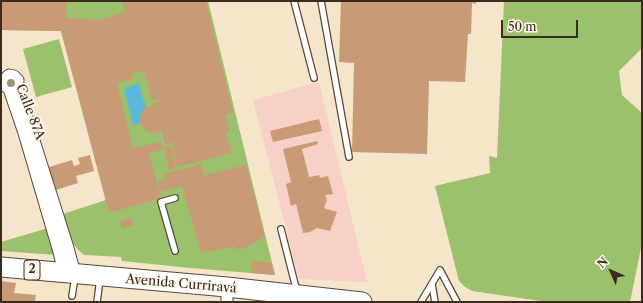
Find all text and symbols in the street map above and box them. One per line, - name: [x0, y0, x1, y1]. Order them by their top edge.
- scale bar: [503, 12, 580, 38]
- text: 50 m: [508, 19, 537, 34]
- street label: Calle 87A: [12, 82, 48, 142]
- north arrow: [591, 251, 631, 291]
- text: N: [594, 254, 611, 271]
- road number: 2: [24, 260, 40, 280]
- street label: Avenida Curriravá: [125, 271, 237, 297]

